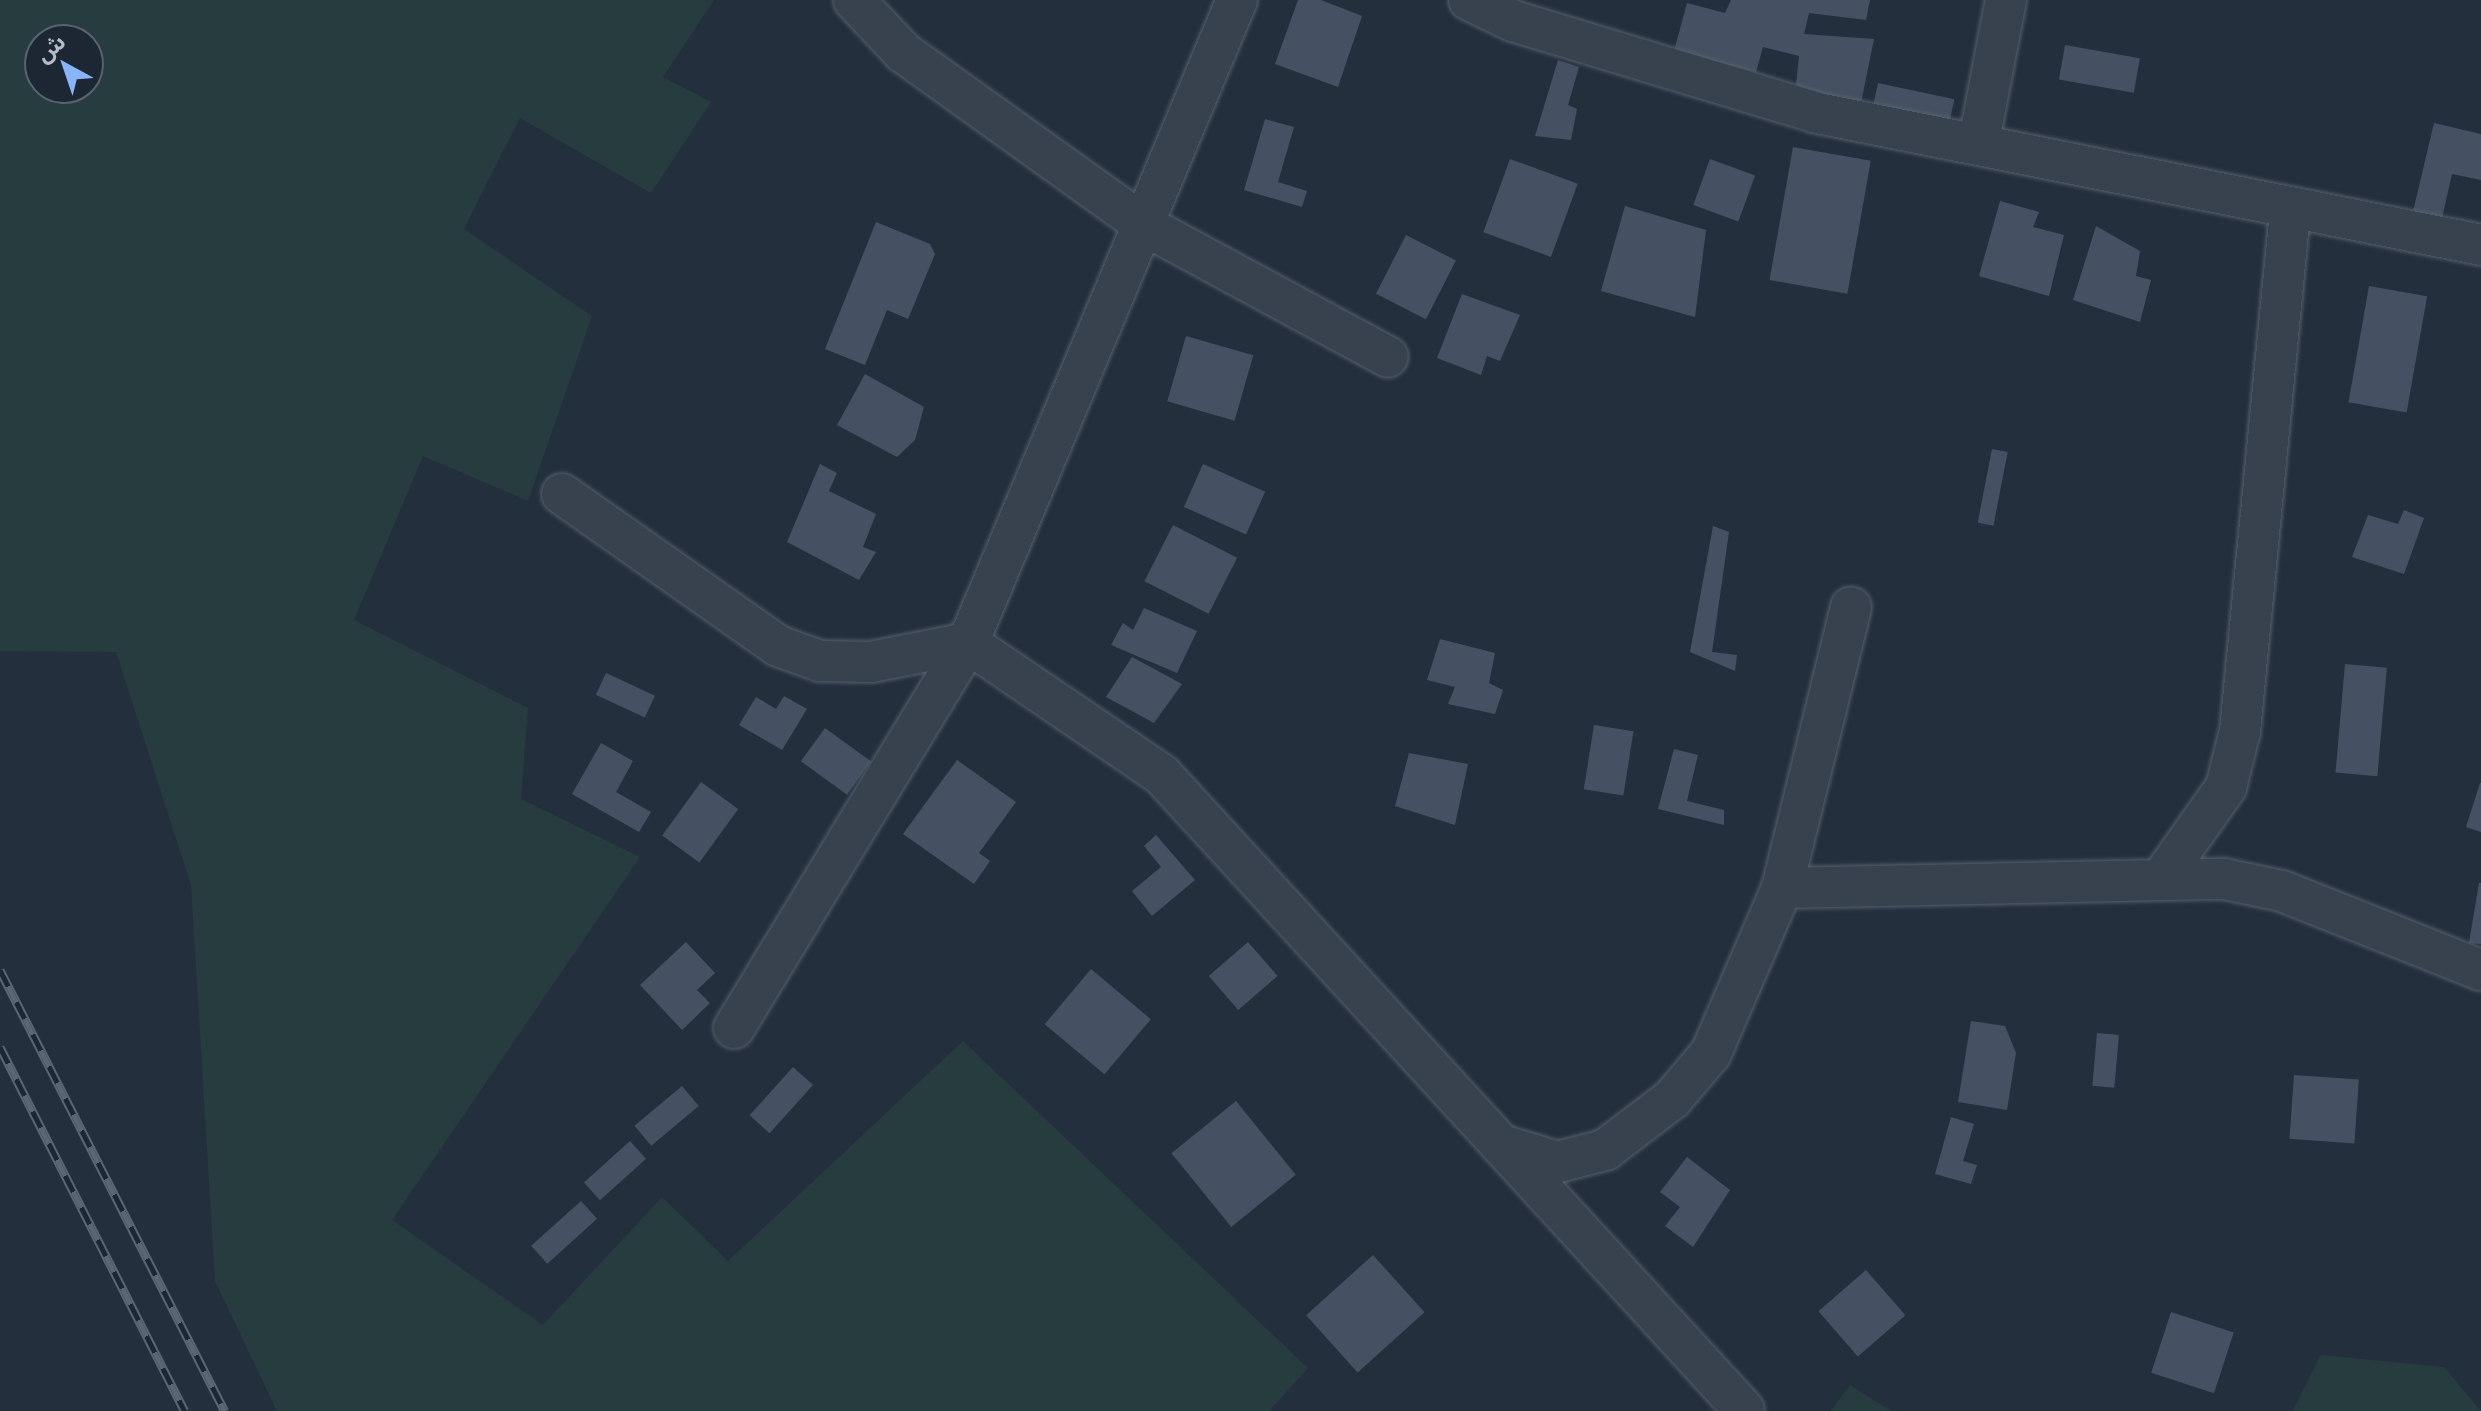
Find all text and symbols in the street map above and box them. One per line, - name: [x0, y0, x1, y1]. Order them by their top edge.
- north arrow: [24, 24, 104, 104]
- text: ش: [29, 26, 71, 68]

